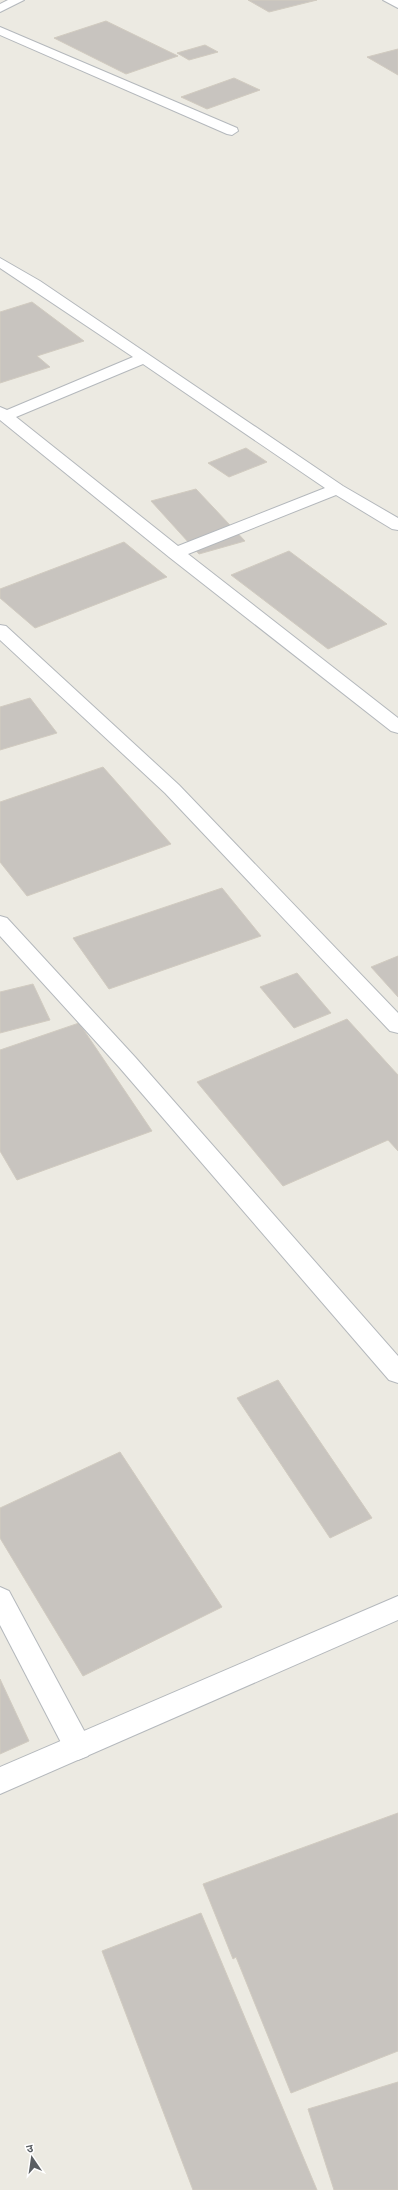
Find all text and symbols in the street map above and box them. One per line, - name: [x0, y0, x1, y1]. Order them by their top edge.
- north arrow: [12, 2138, 52, 2178]
- text: उ: [25, 2140, 35, 2156]

